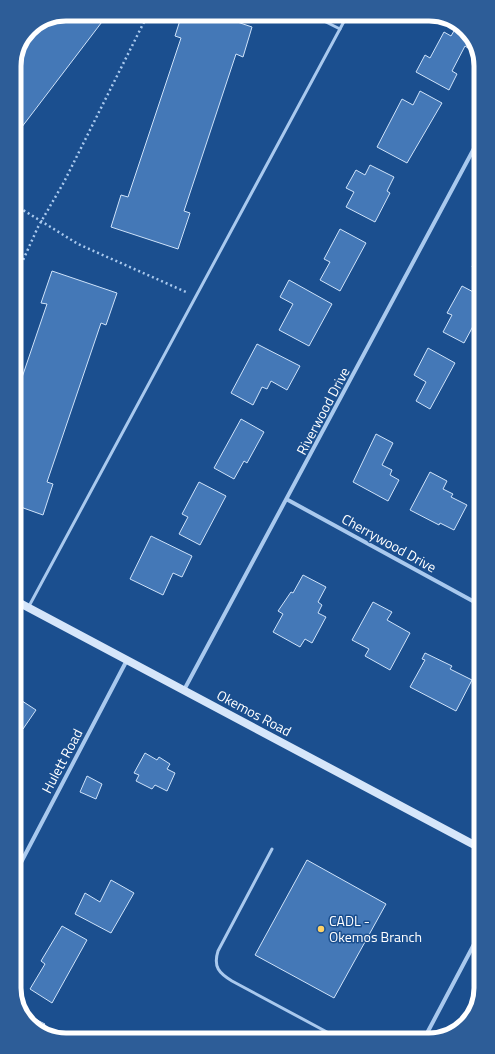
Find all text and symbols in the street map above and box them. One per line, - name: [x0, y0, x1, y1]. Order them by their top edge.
- street label: Riverwood Drive: [291, 363, 355, 458]
- street label: Cherrywood Drive: [338, 508, 440, 577]
- street label: Okemos Road: [213, 684, 295, 741]
- street label: Hulett Road: [36, 725, 87, 797]
- place label: CADL - Okemos Branch: [329, 910, 422, 947]
- marker: CADL - Okemos Branch: [316, 924, 326, 934]

